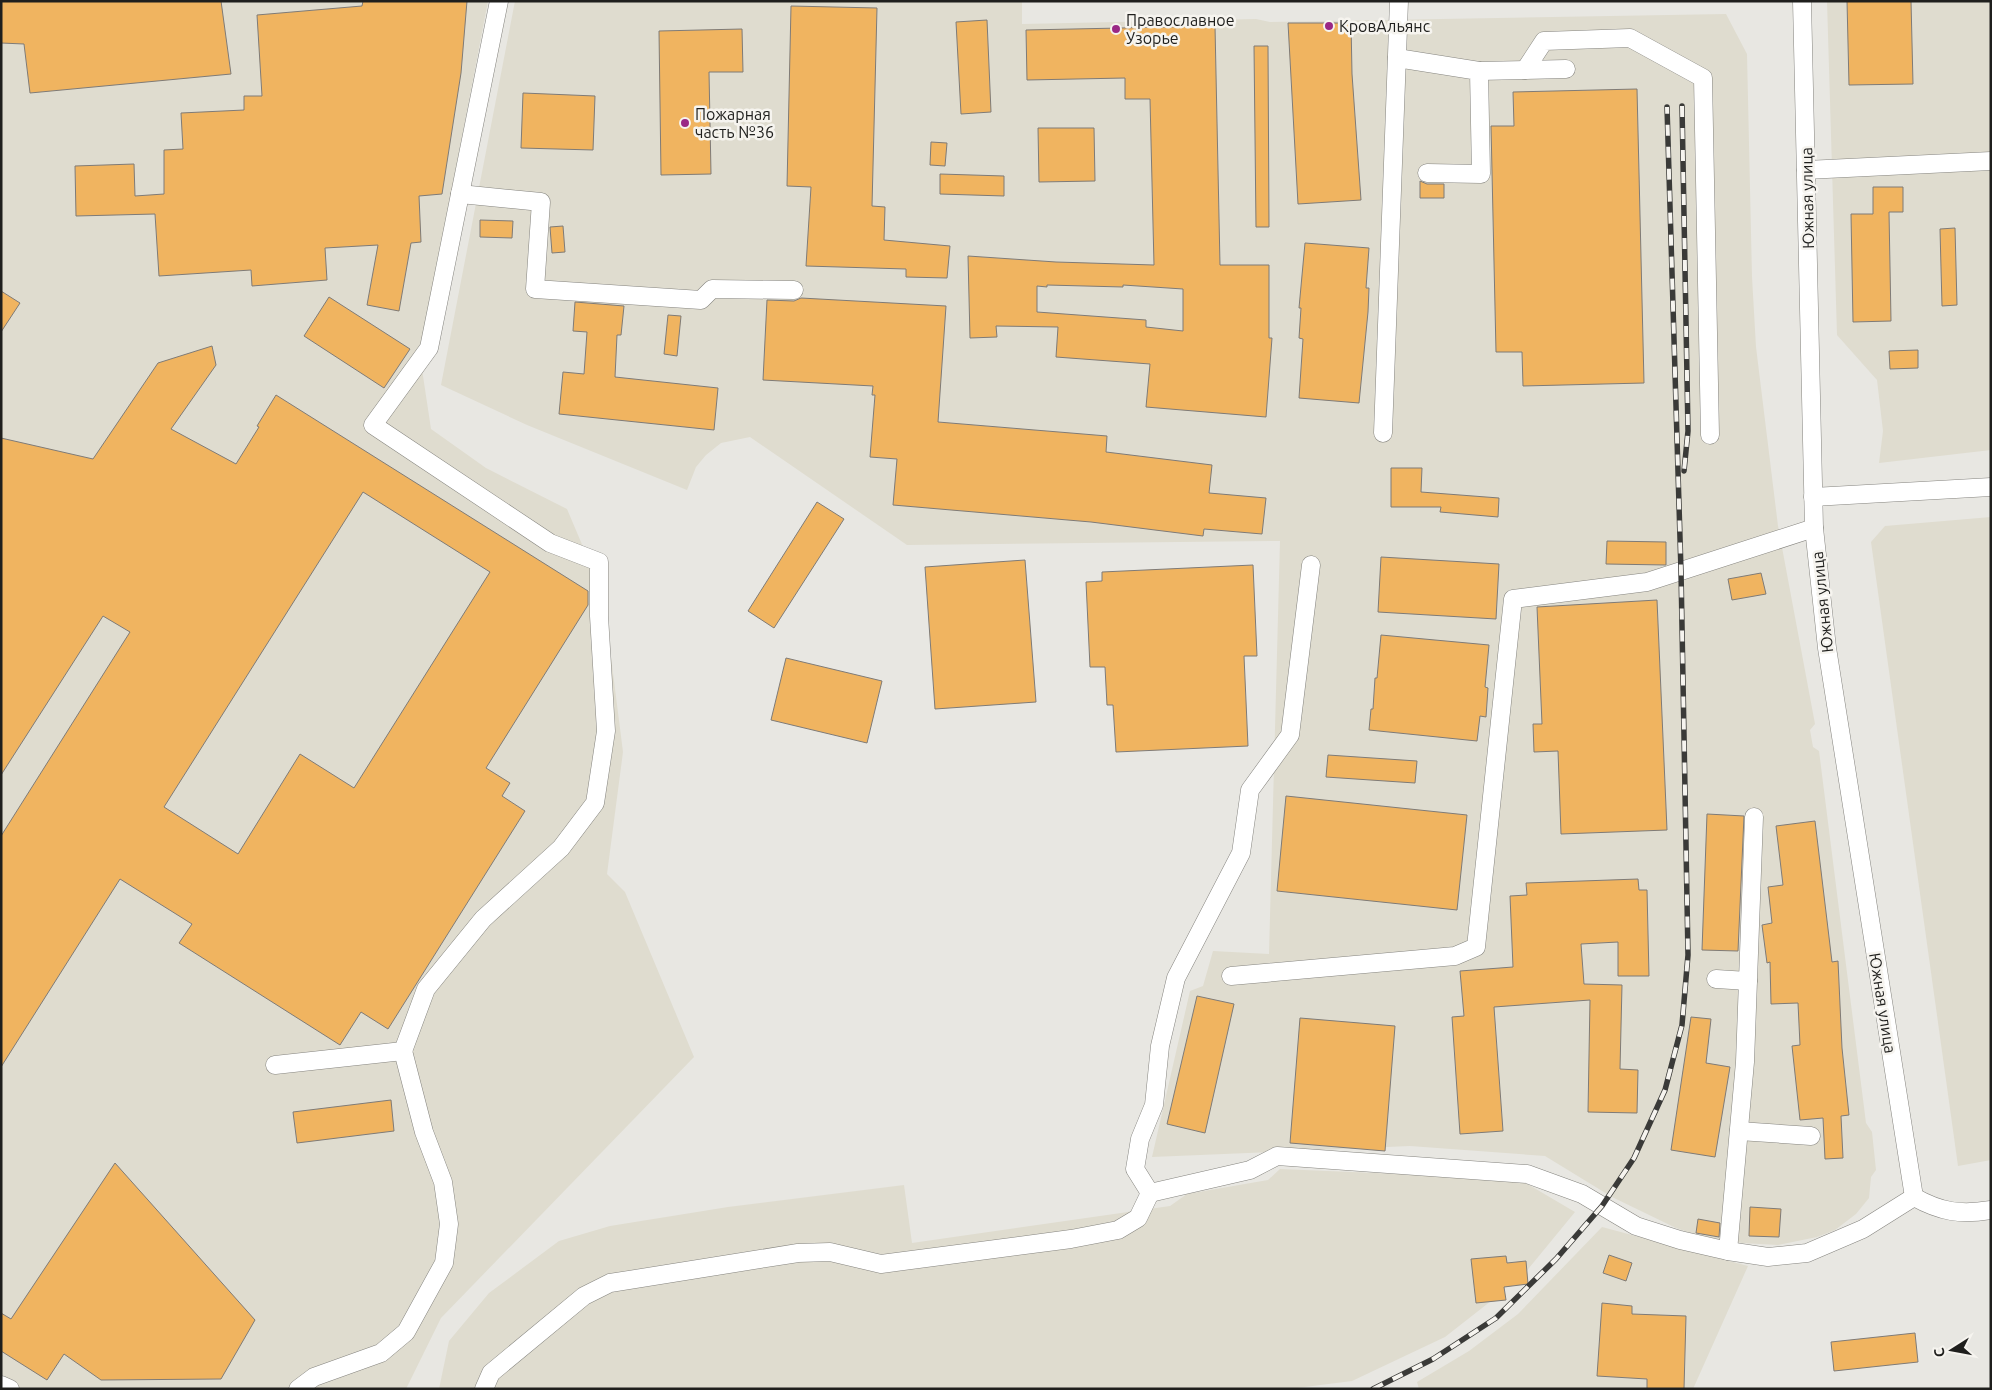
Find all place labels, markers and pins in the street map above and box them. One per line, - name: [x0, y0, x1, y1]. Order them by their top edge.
- place label: Православное Узорье: [1126, 11, 1234, 47]
- place label: КровАльянс: [1339, 17, 1431, 35]
- marker: КровАльянс: [1323, 20, 1335, 32]
- marker: Православное Узорье: [1110, 23, 1122, 35]
- place label: Пожарная часть №36: [695, 105, 774, 141]
- marker: Пожарная часть №36: [679, 117, 691, 129]

